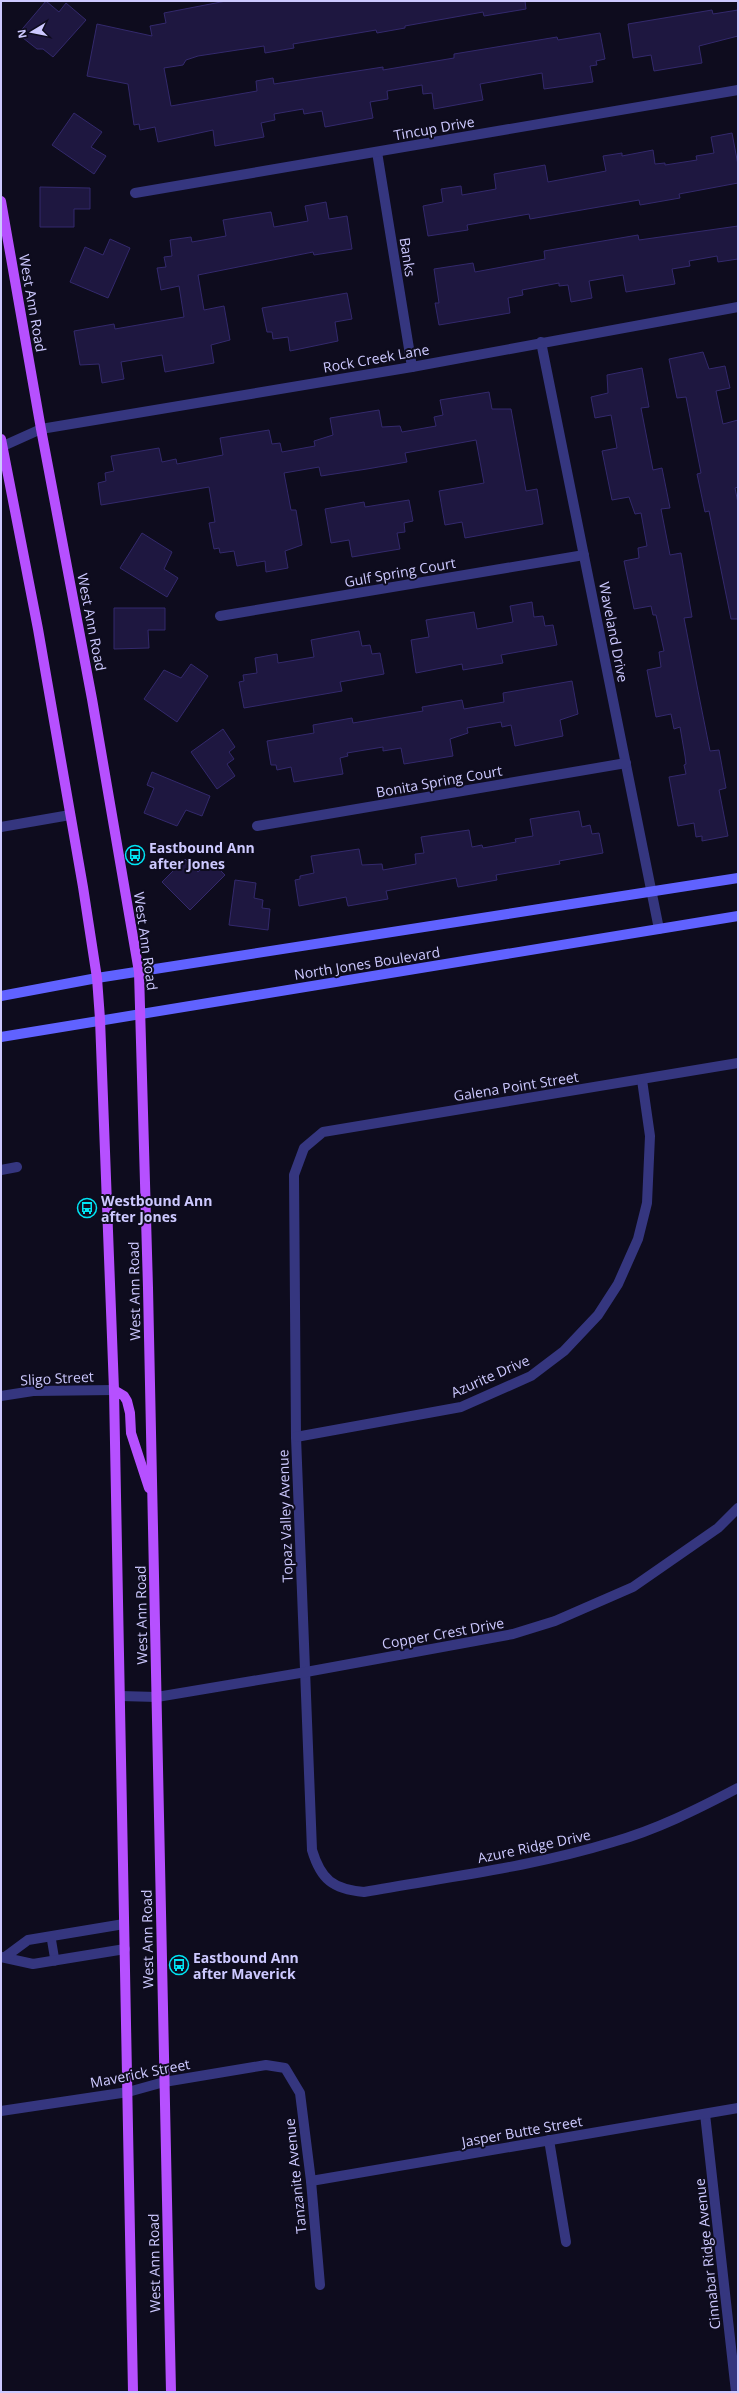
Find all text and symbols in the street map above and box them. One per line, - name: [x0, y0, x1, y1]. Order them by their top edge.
- north arrow: [12, 12, 52, 52]
- text: N: [13, 28, 30, 40]
- street label: Tincup Drive: [392, 112, 476, 144]
- street label: Banks: [396, 236, 421, 278]
- street label: West Ann Road: [15, 253, 51, 353]
- street label: Rock Creek Lane: [321, 339, 431, 377]
- street label: Gulf Spring Court: [343, 553, 457, 591]
- street label: West Ann Road: [73, 572, 111, 672]
- street label: Waveland Drive: [595, 580, 633, 684]
- street label: Bonita Spring Court: [374, 761, 504, 801]
- place label: Eastbound Ann after Jones: [149, 838, 255, 873]
- bus stop icon: Eastbound Ann after Jones: [124, 844, 146, 866]
- street label: West Ann Road: [130, 891, 162, 991]
- street label: North Jones Boulevard: [293, 942, 441, 984]
- street label: Galena Point Street: [452, 1067, 580, 1105]
- place label: Westbound Ann after Jones: [101, 1191, 212, 1226]
- bus stop icon: Westbound Ann after Jones: [76, 1197, 98, 1219]
- street label: West Ann Road: [124, 1241, 144, 1341]
- street label: Azurite Drive: [448, 1350, 532, 1402]
- street label: Sligo Street: [20, 1367, 94, 1389]
- street label: Topaz Valley Avenue: [273, 1449, 297, 1583]
- street label: West Ann Road: [131, 1565, 151, 1665]
- street label: Copper Crest Drive: [381, 1613, 506, 1653]
- street label: Azure Ridge Drive: [476, 1825, 593, 1867]
- street label: West Ann Road: [137, 1889, 157, 1989]
- place label: Eastbound Ann after Maverick: [193, 1948, 299, 1983]
- bus stop icon: Eastbound Ann after Maverick: [168, 1954, 190, 1976]
- street label: Maverick Street: [88, 2054, 192, 2092]
- street label: Jasper Butte Street: [458, 2111, 584, 2151]
- street label: Tanzanite Avenue: [279, 2117, 310, 2235]
- street label: Cinnabar Ridge Avenue: [690, 2177, 724, 2330]
- street label: West Ann Road: [144, 2213, 164, 2313]

